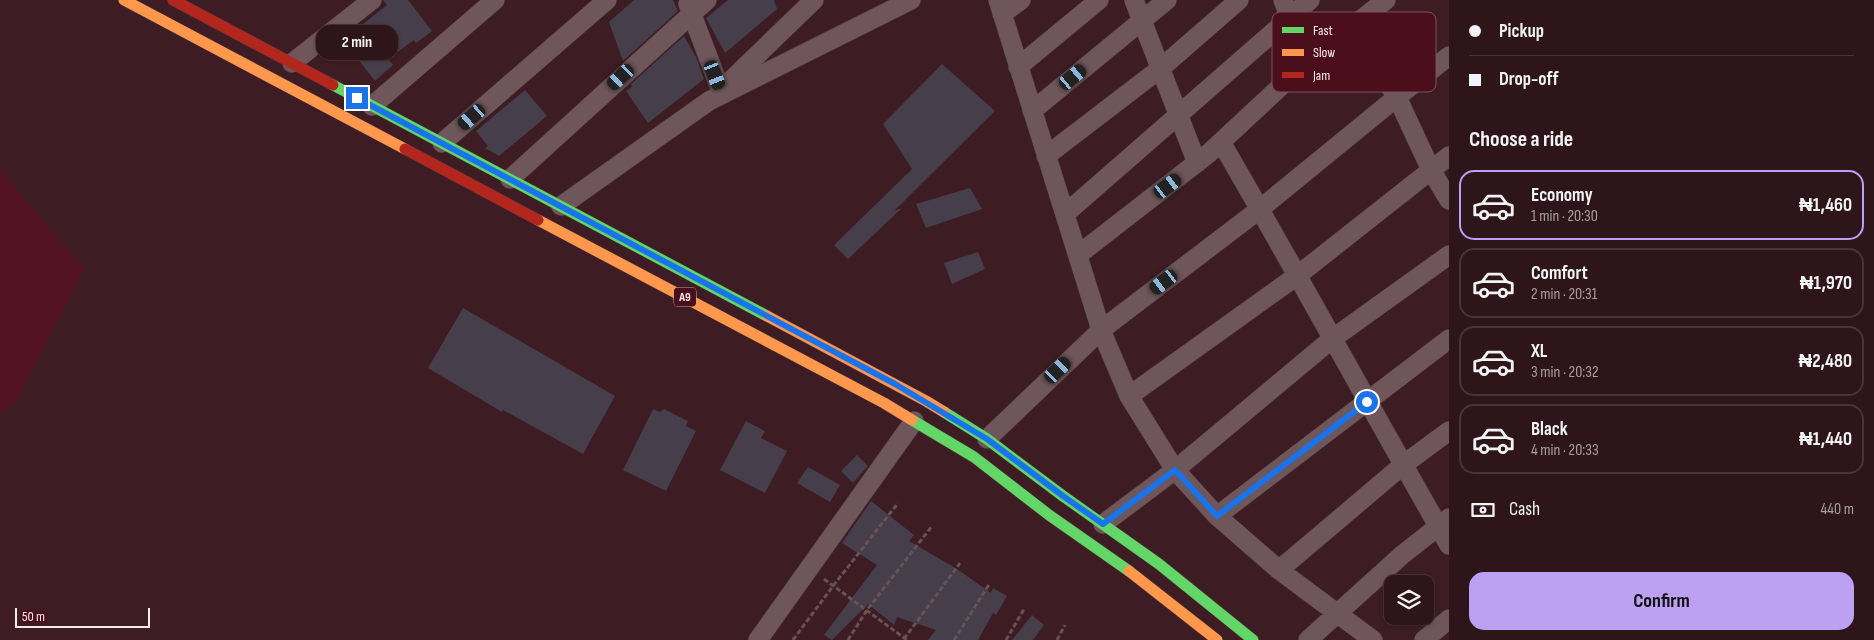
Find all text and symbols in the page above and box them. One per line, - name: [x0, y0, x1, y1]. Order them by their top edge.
- legend: [1272, 12, 1436, 92]
- text: Pickup: [1499, 20, 1544, 43]
- text: Fast: [1313, 22, 1333, 39]
- callout: 2 min: [316, 26, 398, 61]
- text: 2 min: [342, 33, 372, 52]
- text: Slow: [1313, 44, 1335, 61]
- car: [702, 58, 727, 92]
- car: [604, 61, 637, 93]
- car: [1056, 62, 1089, 92]
- text: Jam: [1312, 67, 1330, 84]
- text: Drop-off: [1499, 68, 1559, 91]
- route end: [346, 87, 368, 109]
- car: [455, 101, 488, 133]
- text: Choose a ride: [1469, 126, 1573, 153]
- car: [1151, 171, 1184, 201]
- icon: car: [1471, 183, 1516, 228]
- text: Economy: [1531, 184, 1593, 207]
- text: ₦1,460: [1799, 194, 1852, 217]
- text: 1 min · 20:30: [1531, 207, 1598, 226]
- icon: car: [1471, 261, 1516, 306]
- text: Comfort: [1531, 262, 1588, 285]
- car: [1147, 267, 1180, 297]
- text: ₦1,970: [1800, 272, 1852, 295]
- text: 2 min · 20:31: [1531, 285, 1597, 304]
- road number: A9: [674, 288, 696, 306]
- icon: car: [1471, 339, 1516, 384]
- text: XL: [1531, 340, 1547, 363]
- text: ₦2,480: [1799, 350, 1852, 373]
- car: [1042, 354, 1074, 386]
- text: 3 min · 20:32: [1531, 363, 1599, 382]
- route start: [1356, 391, 1378, 413]
- icon: car: [1471, 417, 1516, 462]
- text: Black: [1531, 418, 1568, 441]
- text: ₦1,440: [1799, 428, 1852, 451]
- text: 4 min · 20:33: [1531, 441, 1599, 460]
- icon: cash: [1469, 496, 1497, 524]
- text: Cash: [1509, 498, 1540, 521]
- text: 440 m: [1821, 500, 1854, 519]
- button: Confirm: [1469, 572, 1854, 630]
- map controls: [1384, 575, 1434, 625]
- button: layers: [1384, 575, 1434, 625]
- scale bar: [15, 605, 150, 628]
- text: 50 m: [22, 608, 45, 625]

